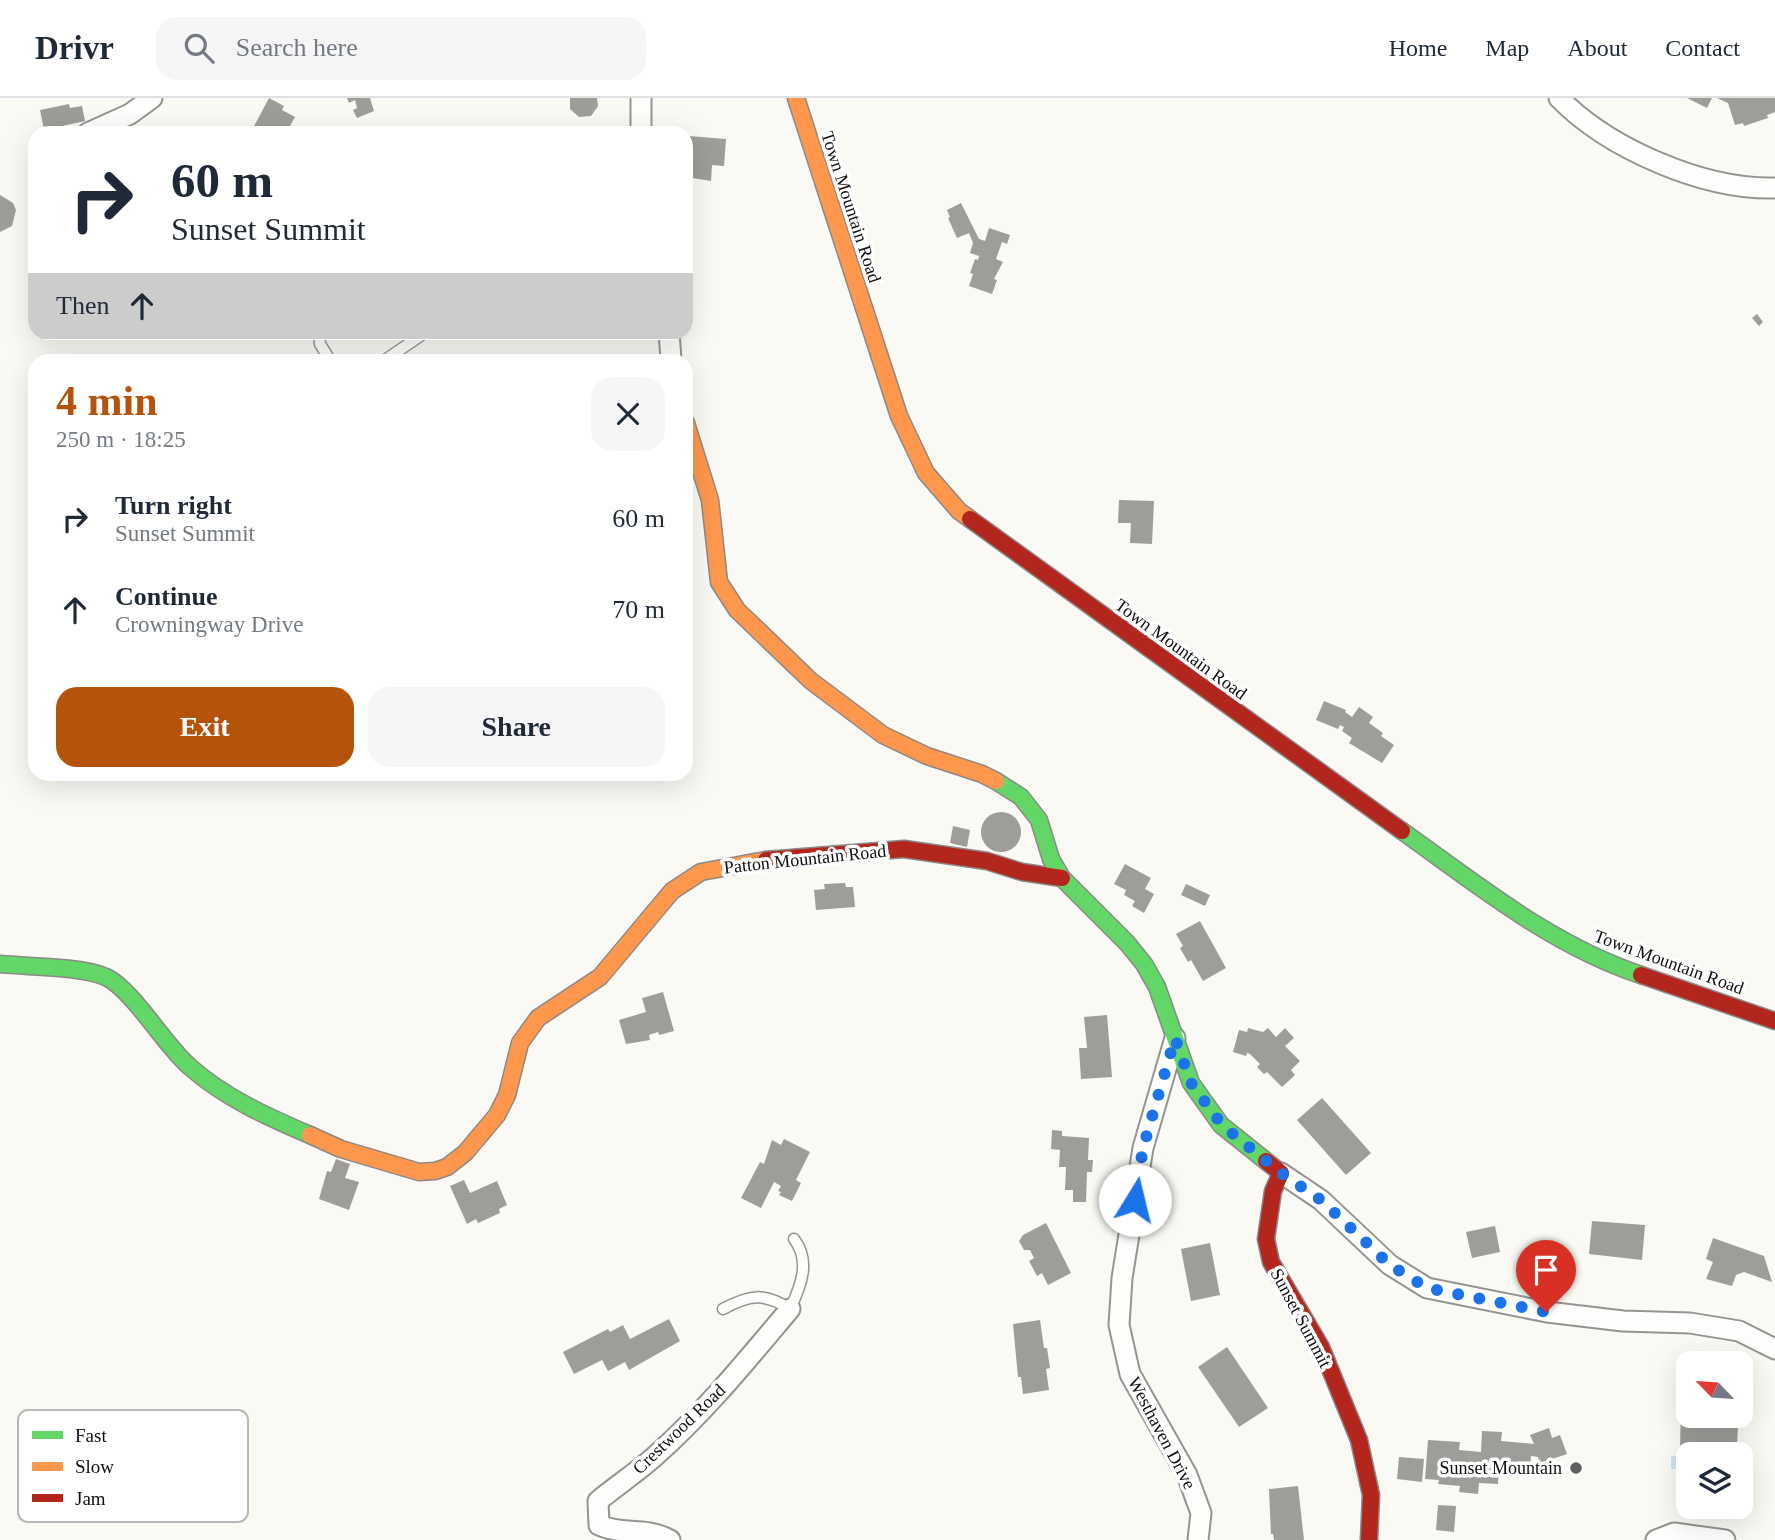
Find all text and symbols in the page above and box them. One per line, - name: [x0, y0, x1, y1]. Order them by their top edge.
- search box: [156, 17, 646, 80]
- icon: search: [180, 29, 218, 67]
- text: Drivr: [35, 30, 114, 66]
- text: Search here: [236, 33, 358, 62]
- text: Home: [1389, 35, 1447, 61]
- text: Map: [1485, 35, 1529, 61]
- text: About: [1567, 35, 1627, 61]
- text: Contact: [1665, 35, 1740, 61]
- street label: Town Mountain Road: [817, 129, 885, 285]
- text: 60 m: [171, 153, 273, 208]
- icon: right: [56, 154, 147, 245]
- text: Sunset Summit: [171, 211, 366, 247]
- icon: ahead: [123, 287, 161, 325]
- text: Then: [56, 291, 109, 320]
- button: close: [591, 377, 665, 451]
- text: 4 min: [56, 378, 158, 424]
- text: 250 m · 18:25: [56, 427, 186, 452]
- text: Turn right: [115, 491, 232, 520]
- icon: right: [56, 500, 94, 538]
- text: 60 m: [612, 504, 665, 533]
- text: Sunset Summit: [115, 521, 255, 546]
- text: Continue: [115, 582, 218, 611]
- icon: ahead: [56, 591, 94, 629]
- text: 70 m: [612, 595, 665, 624]
- street label: Town Mountain Road: [1111, 595, 1251, 703]
- text: Crowningway Drive: [115, 612, 303, 637]
- button: Exit: [56, 687, 354, 767]
- button: Share: [368, 687, 665, 767]
- street label: Patton Mountain Road: [723, 841, 887, 877]
- street label: Town Mountain Road: [1591, 926, 1747, 998]
- position arrow: [1098, 1163, 1172, 1237]
- pin: [1516, 1240, 1576, 1312]
- icon: arrive: [1527, 1251, 1565, 1289]
- street label: Sunset Summit: [1266, 1265, 1336, 1371]
- north arrow: [1676, 1351, 1754, 1428]
- map controls: [1676, 1351, 1753, 1519]
- street label: Westhaven Drive: [1124, 1374, 1200, 1492]
- street label: Crestwood Road: [629, 1380, 729, 1478]
- legend: [18, 1410, 248, 1522]
- text: Fast: [75, 1425, 107, 1446]
- button: layers: [1676, 1442, 1753, 1519]
- text: Slow: [75, 1456, 114, 1477]
- place label: Sunset Mountain: [1439, 1458, 1562, 1478]
- marker: Sunset Mountain: [1568, 1460, 1584, 1476]
- text: Jam: [75, 1488, 106, 1509]

